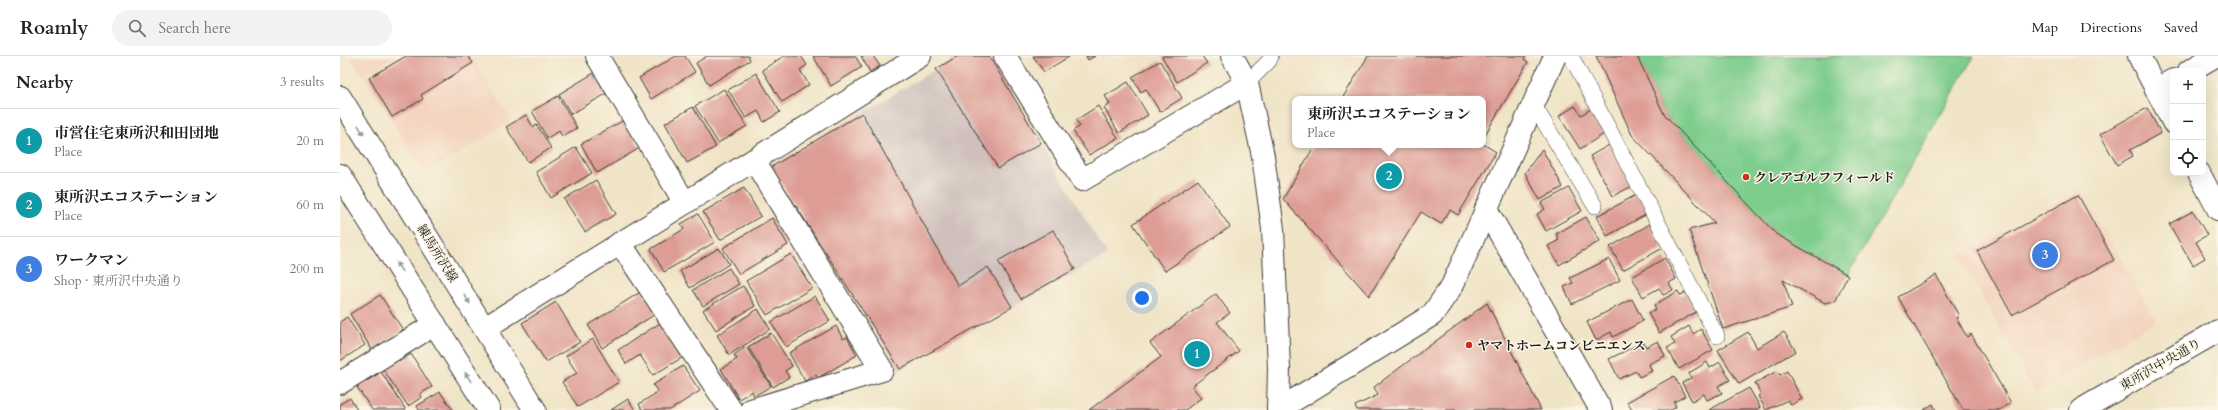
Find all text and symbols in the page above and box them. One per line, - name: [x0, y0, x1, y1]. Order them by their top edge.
- search box: [112, 10, 392, 46]
- text: Roamly: [20, 15, 88, 41]
- icon: search: [126, 17, 148, 39]
- text: Search here: [158, 18, 231, 38]
- text: Map: [2032, 18, 2058, 37]
- text: Directions: [2080, 18, 2142, 37]
- text: Saved: [2164, 18, 2198, 37]
- map controls: [2170, 68, 2206, 176]
- button: +: [2170, 68, 2206, 104]
- text: Nearby: [16, 71, 73, 94]
- text: 3 results: [280, 73, 324, 91]
- popup: [1292, 96, 1486, 148]
- text: 東所沢エコステーション: [1307, 104, 1471, 124]
- button: −: [2170, 104, 2206, 140]
- text: 市営住宅東所沢和田団地: [54, 123, 219, 143]
- text: Place: [1307, 124, 1335, 142]
- one-way arrow: [357, 125, 365, 135]
- text: 1: [26, 132, 32, 150]
- text: 20 m: [296, 132, 324, 150]
- button: locate: [2170, 140, 2206, 176]
- text: Place: [54, 143, 82, 161]
- pin: 2: [1376, 161, 1402, 191]
- place label: クレアゴルフフィールド: [1754, 169, 1895, 187]
- marker: クレアゴルフフィールド: [1741, 172, 1751, 182]
- text: 東所沢エコステーション: [54, 187, 218, 207]
- text: 2: [26, 196, 32, 214]
- text: 60 m: [296, 196, 324, 214]
- text: Place: [54, 207, 82, 225]
- street label: 練馬所沢線: [412, 221, 462, 286]
- pin: 3: [2032, 240, 2058, 270]
- text: ワークマン: [54, 250, 129, 270]
- text: 3: [26, 260, 32, 278]
- text: 200 m: [290, 260, 324, 278]
- one-way arrow: [395, 262, 403, 272]
- text: Shop · 東所沢中央通り: [54, 272, 183, 290]
- your location: [1132, 288, 1152, 308]
- one-way arrow: [464, 294, 471, 305]
- street label: 東所沢中央通り: [2117, 334, 2204, 395]
- place label: ヤマトホームコンビニエンス: [1477, 337, 1646, 355]
- pin: 1: [1184, 339, 1210, 369]
- marker: ヤマトホームコンビニエンス: [1464, 340, 1474, 350]
- one-way arrow: [465, 371, 472, 383]

